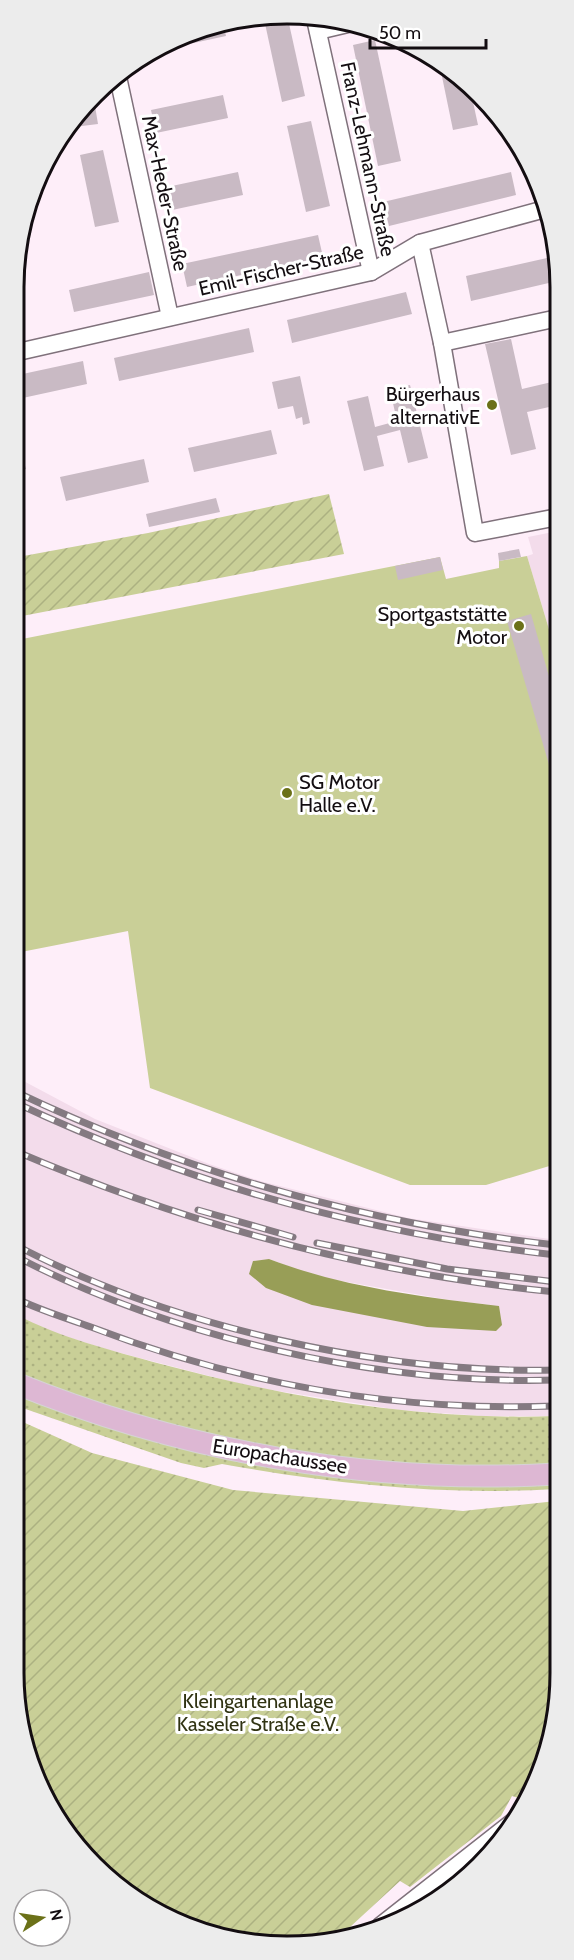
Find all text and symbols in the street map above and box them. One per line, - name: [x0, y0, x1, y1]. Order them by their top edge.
- scale bar: [370, 12, 486, 50]
- text: 50 m: [379, 22, 421, 44]
- street label: Franz-Lehmann-Straße: [336, 60, 400, 258]
- street label: Max-Heder-Straße: [137, 113, 193, 273]
- street label: Emil-Fischer-Straße: [196, 239, 366, 301]
- place label: Bürgerhaus alternativE: [386, 382, 480, 429]
- marker: Bürgerhaus alternativE: [485, 398, 499, 412]
- place label: Sportgaststätte Motor: [378, 602, 508, 649]
- marker: Sportgaststätte Motor: [512, 619, 526, 633]
- place label: SG Motor Halle e.V.: [299, 770, 380, 817]
- marker: SG Motor Halle e.V.: [280, 786, 294, 800]
- street label: Europachaussee: [211, 1434, 349, 1478]
- park label: Kleingartenanlage Kasseler Straße e.V.: [177, 1689, 339, 1736]
- north arrow: [12, 1888, 72, 1948]
- text: N: [46, 1907, 67, 1922]

